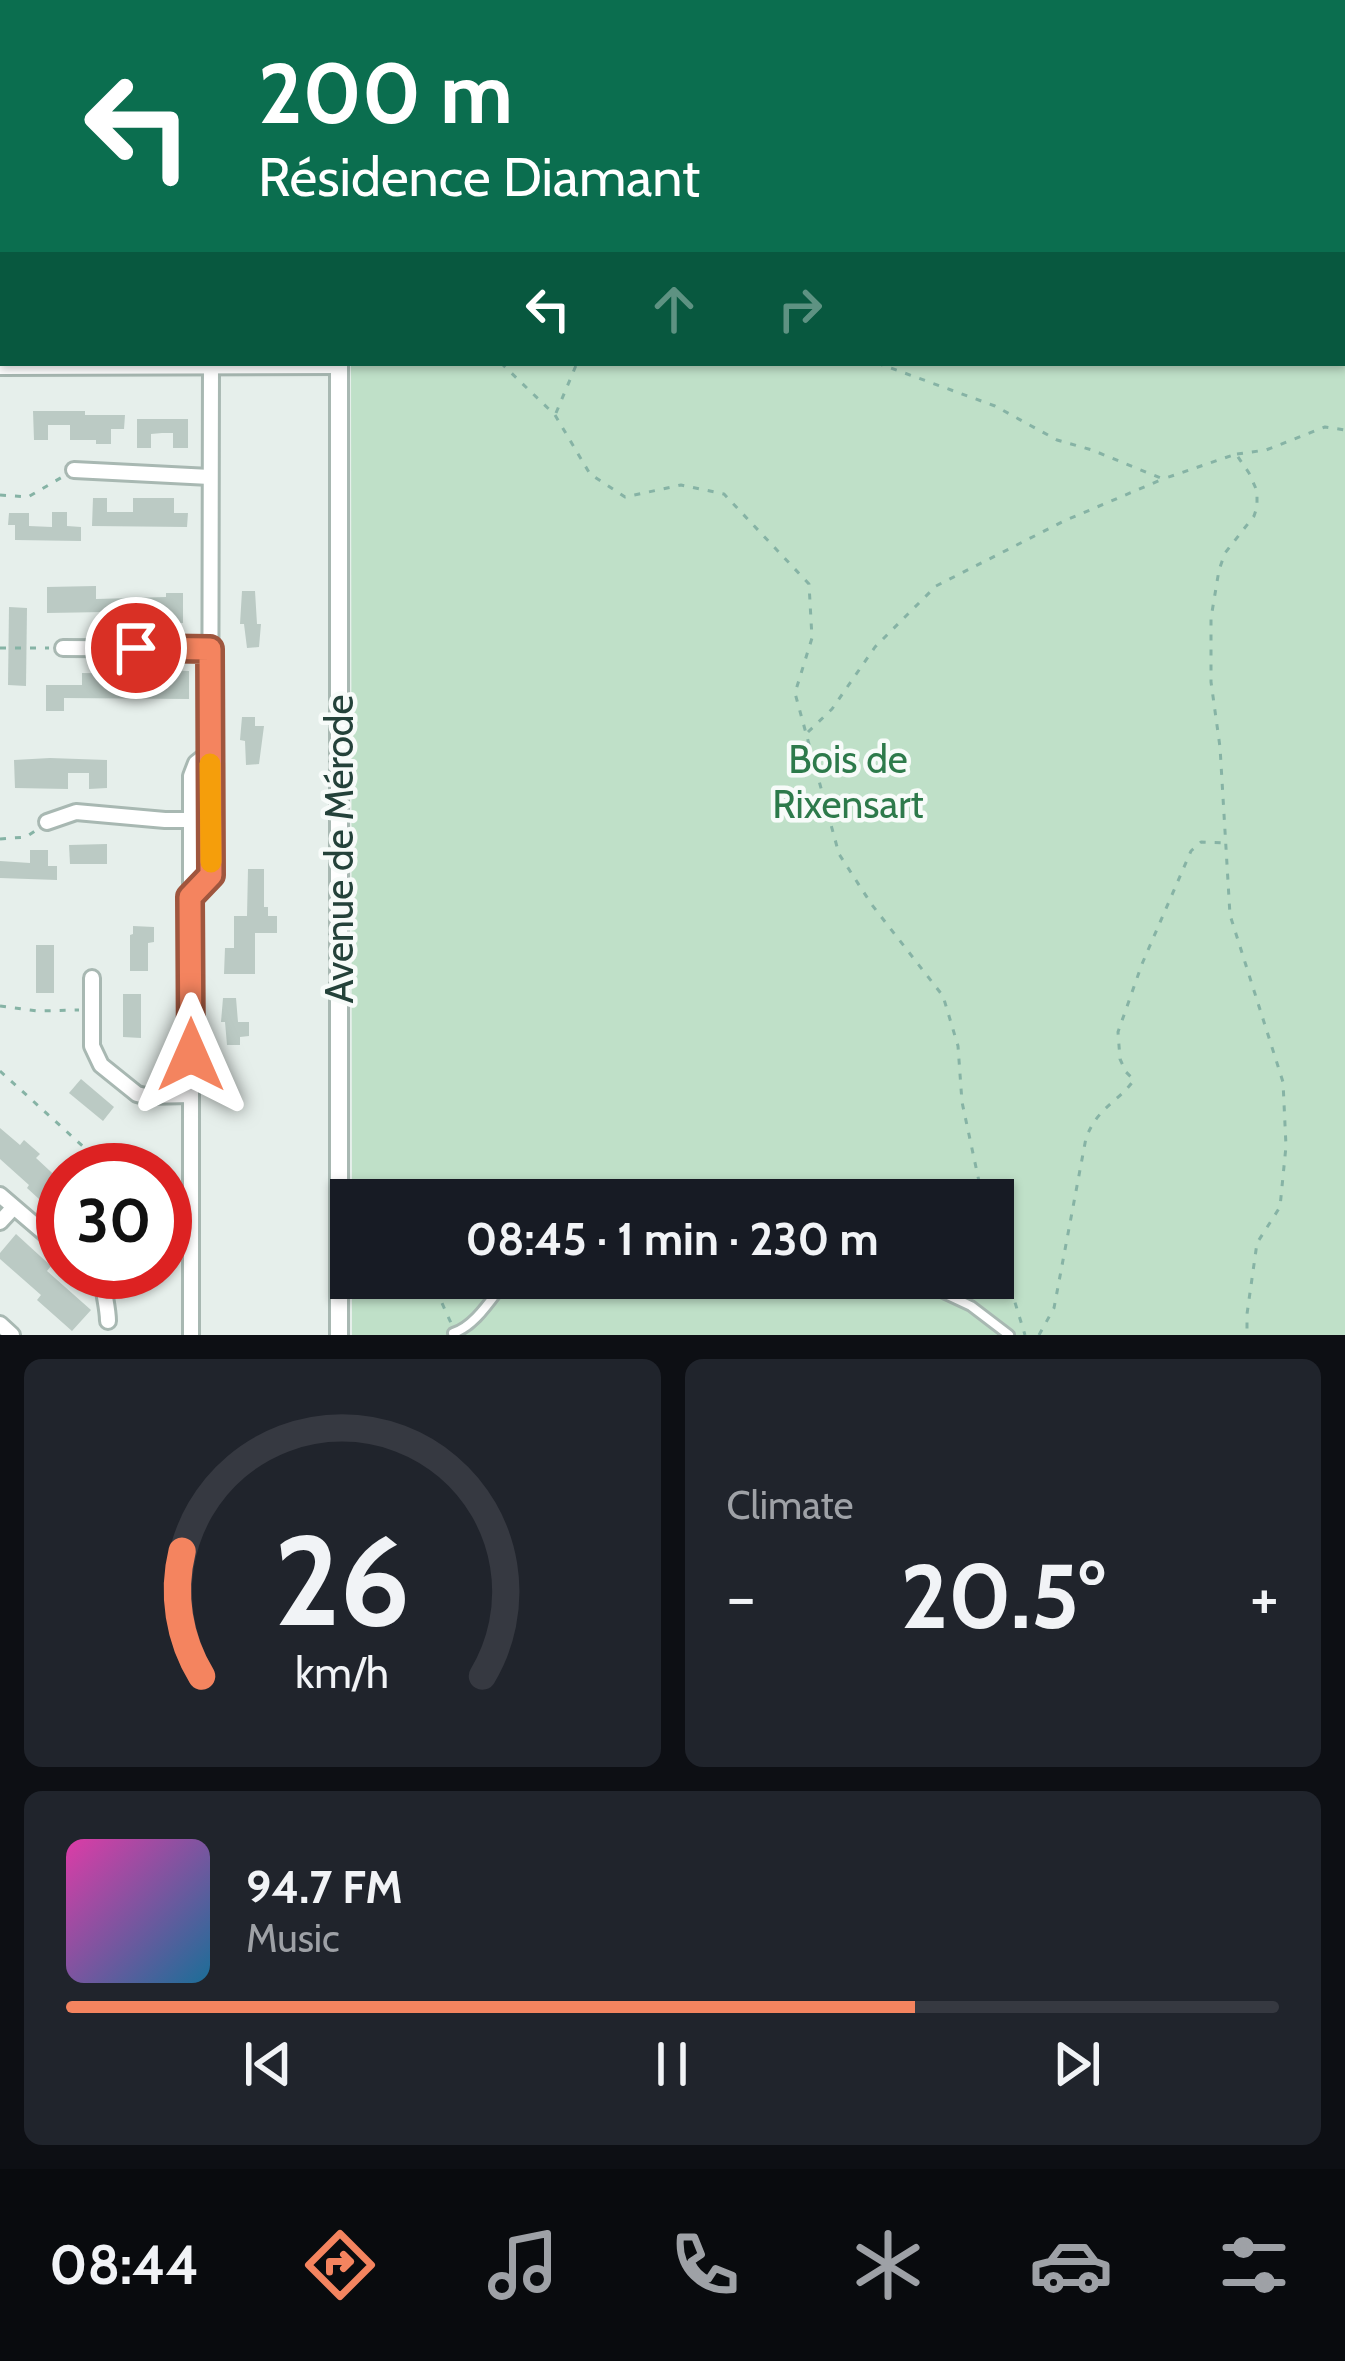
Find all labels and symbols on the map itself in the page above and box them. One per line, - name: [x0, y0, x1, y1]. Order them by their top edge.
- pin: [85, 597, 187, 699]
- street label: Avenue de Mérode: [315, 695, 363, 1003]
- park label: Bois de Rixensart: [772, 735, 924, 828]
- position arrow: [128, 992, 254, 1118]
- speed limit sign: 30: [36, 1143, 192, 1299]

